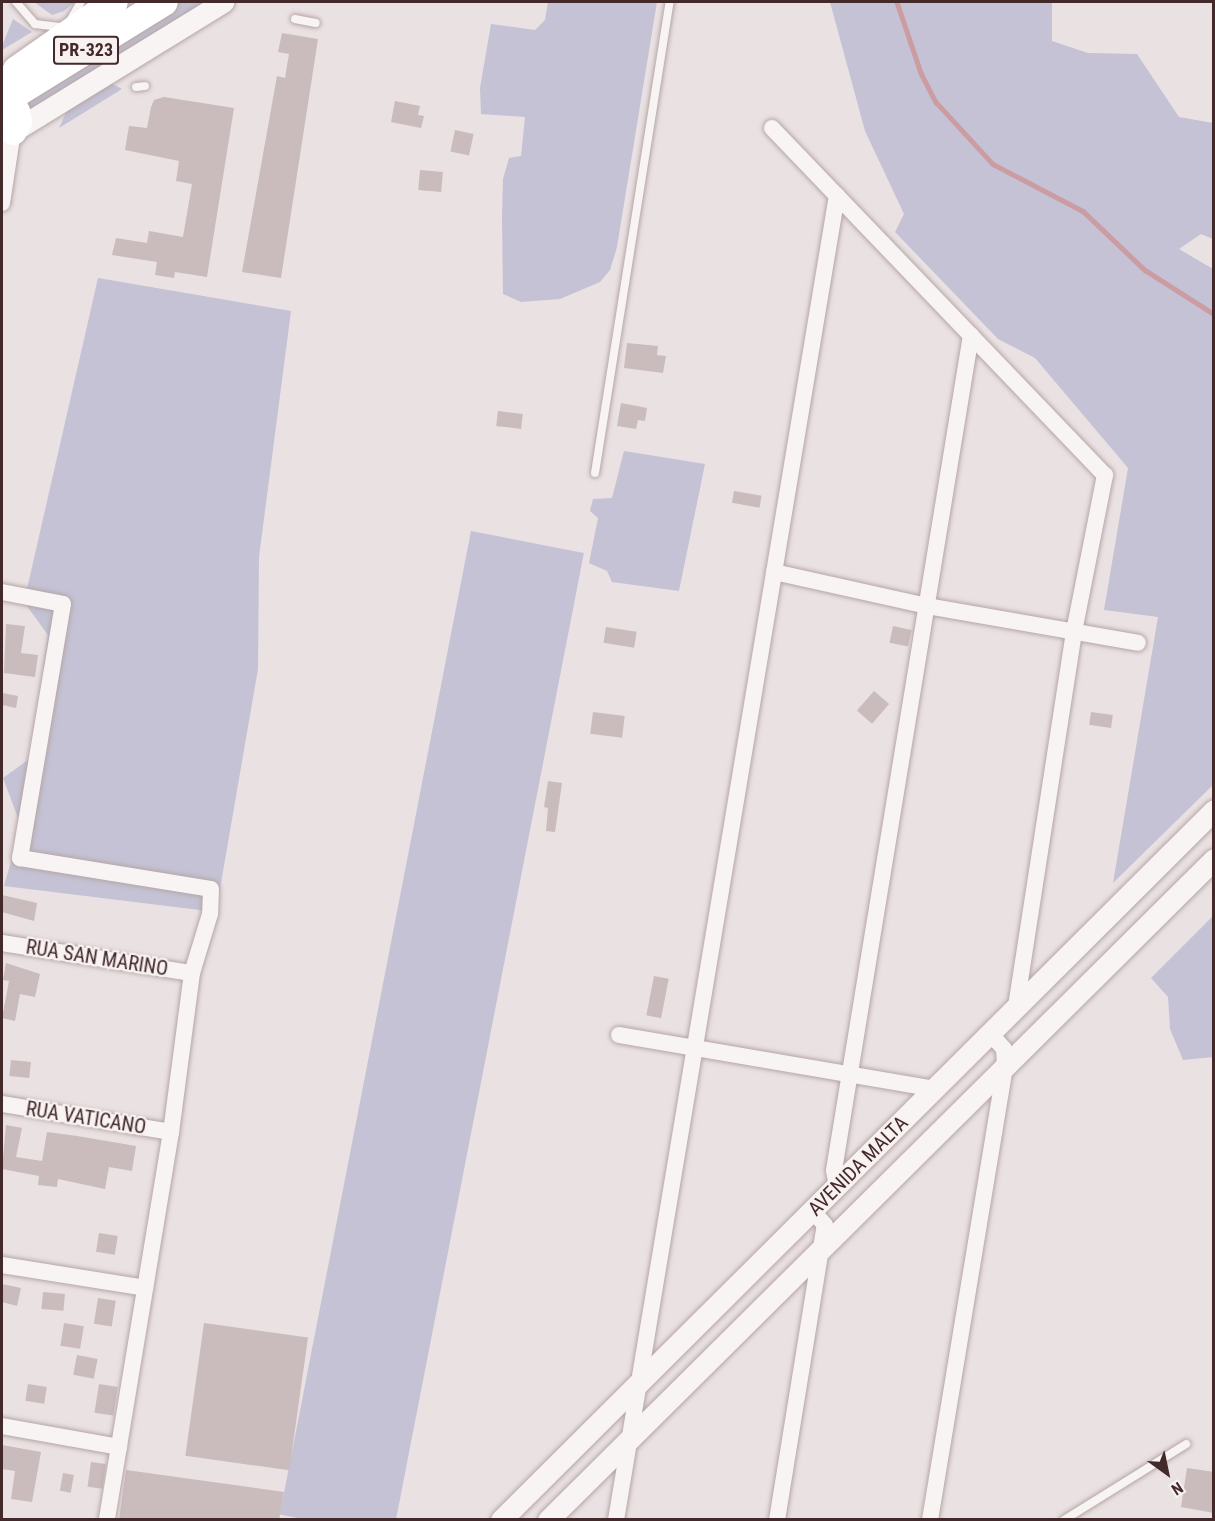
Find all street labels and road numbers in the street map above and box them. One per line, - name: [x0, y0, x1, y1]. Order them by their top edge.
- road number: PR-323: [53, 35, 119, 65]
- street label: RUA SAN MARINO: [24, 935, 170, 981]
- street label: RUA VATICANO: [24, 1097, 148, 1139]
- street label: AVENIDA MALTA: [803, 1111, 913, 1221]

